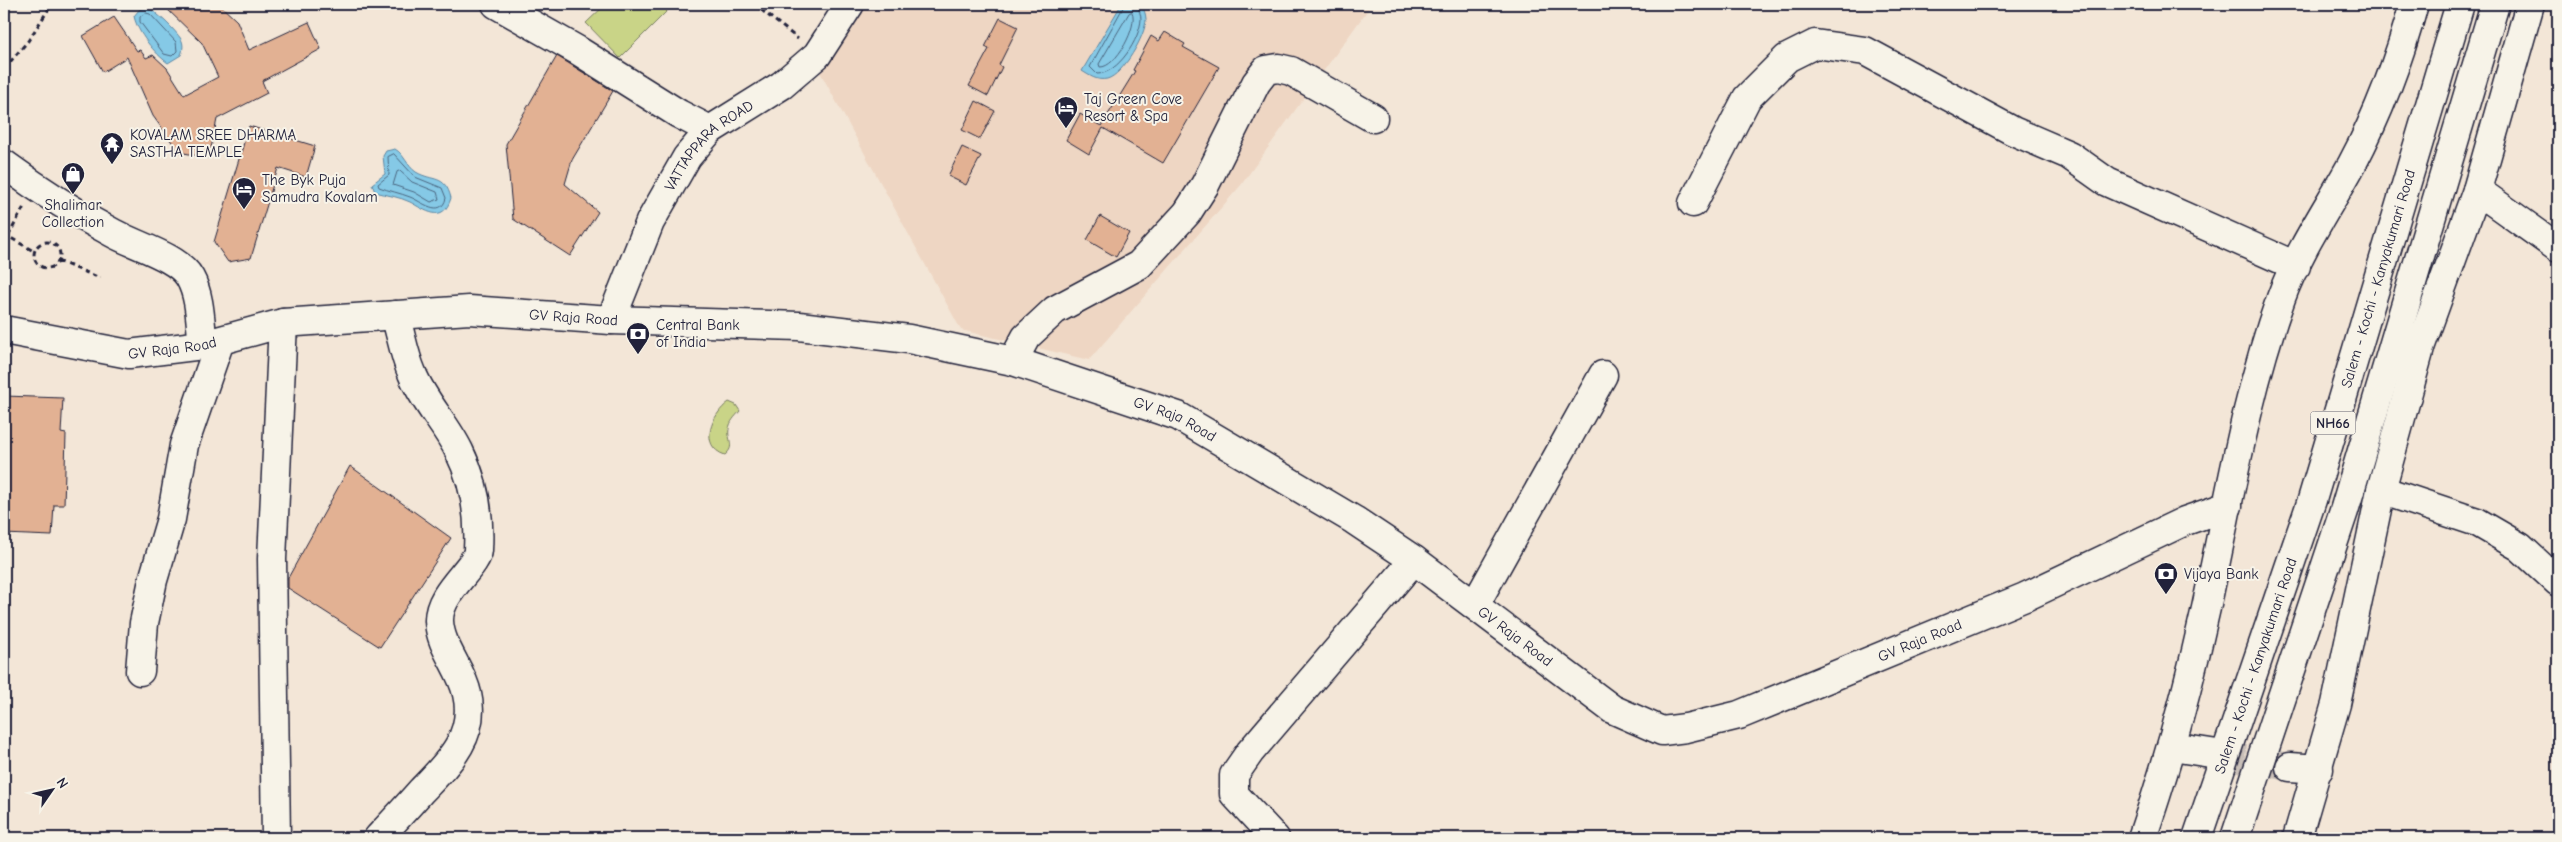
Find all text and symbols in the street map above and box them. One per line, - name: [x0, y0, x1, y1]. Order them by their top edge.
- place label: Taj Green Cove Resort & Spa: [1084, 90, 1182, 125]
- hotel icon: Taj Green Cove Resort & Spa: [1053, 95, 1079, 129]
- street label: VATTAPPARA ROAD: [661, 96, 757, 194]
- place label: KOVALAM SREE DHARMA SASTHA TEMPLE: [130, 126, 297, 161]
- temple icon: KOVALAM SREE DHARMA SASTHA TEMPLE: [99, 131, 125, 165]
- shop icon: Shalimar Collection: [60, 161, 86, 195]
- street label: Salem - Kochi - Kanyakumari Road: [2337, 167, 2419, 390]
- place label: The Byk Puja Samudra Kovalam: [262, 171, 378, 206]
- hotel icon: The Byk Puja Samudra Kovalam: [231, 176, 257, 210]
- place label: Shalimar Collection: [42, 196, 104, 231]
- street label: GV Raja Road: [528, 305, 618, 329]
- place label: Central Bank of India: [656, 316, 740, 351]
- bank icon: Central Bank of India: [625, 321, 651, 355]
- street label: GV Raja Road: [127, 333, 219, 363]
- street label: GV Raja Road: [1131, 393, 1219, 446]
- road number: NH66: [2310, 412, 2356, 434]
- street label: Salem - Kochi - Kanyakumari Road: [2211, 555, 2301, 776]
- bank icon: Vijaya Bank: [2153, 561, 2179, 595]
- place label: Vijaya Bank: [2184, 565, 2259, 583]
- street label: GV Raja Road: [1474, 602, 1556, 670]
- street label: GV Raja Road: [1875, 615, 1964, 666]
- north arrow: [28, 764, 78, 814]
- text: N: [53, 774, 72, 792]

